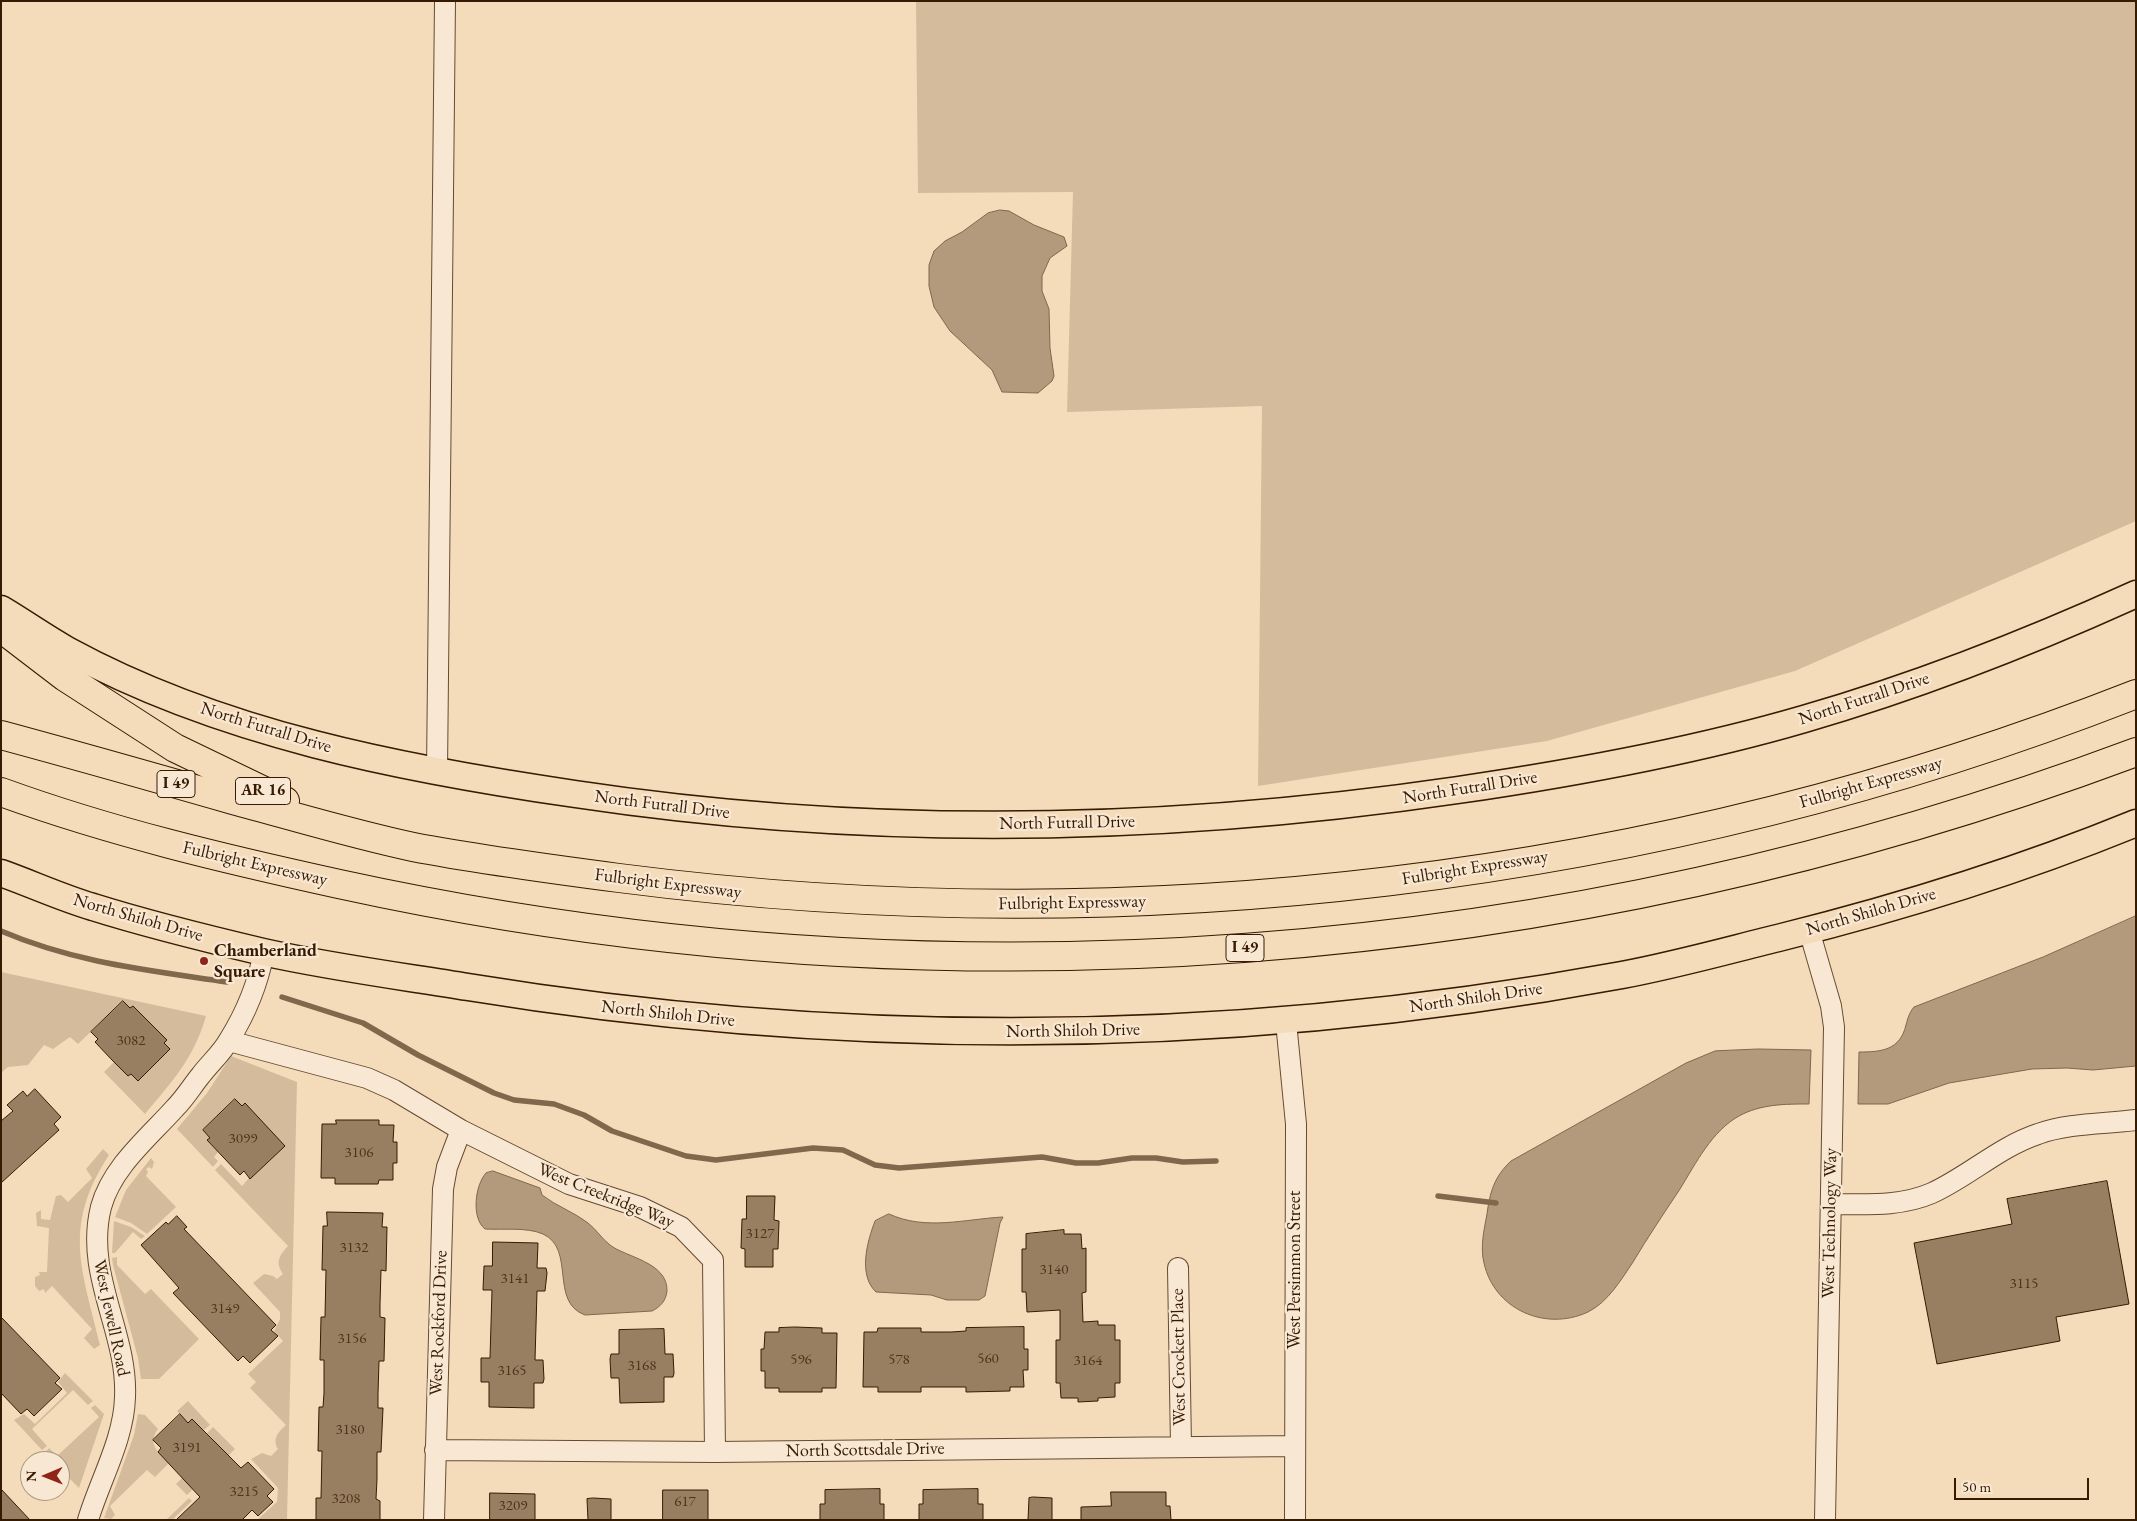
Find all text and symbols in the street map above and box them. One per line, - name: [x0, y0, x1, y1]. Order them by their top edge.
- street label: North Futrall Drive: [1796, 668, 1932, 730]
- street label: North Futrall Drive: [198, 698, 334, 758]
- street label: Fulbright Expressway: [1797, 752, 1945, 814]
- street label: North Futrall Drive: [1401, 767, 1539, 809]
- road number: I 49: [157, 771, 195, 798]
- road number: AR 16: [236, 778, 290, 804]
- street label: North Futrall Drive: [593, 786, 731, 824]
- street label: North Futrall Drive: [999, 811, 1135, 835]
- street label: Fulbright Expressway: [181, 837, 329, 891]
- street label: Fulbright Expressway: [1400, 846, 1550, 890]
- street label: Fulbright Expressway: [593, 864, 743, 904]
- street label: North Shiloh Drive: [1804, 883, 1938, 941]
- street label: North Shiloh Drive: [71, 889, 205, 947]
- street label: Fulbright Expressway: [998, 891, 1146, 915]
- road number: I 49: [1226, 934, 1264, 961]
- place label: Chamberland Square: [214, 940, 317, 982]
- marker: Chamberland Square: [198, 955, 210, 967]
- street label: North Shiloh Drive: [1408, 978, 1544, 1018]
- street label: North Shiloh Drive: [600, 996, 736, 1032]
- street label: North Shiloh Drive: [1006, 1019, 1140, 1043]
- house number: 3082: [117, 1032, 145, 1050]
- house number: 3099: [229, 1130, 257, 1148]
- house number: 3106: [345, 1144, 373, 1162]
- street label: West Technology Way: [1818, 1148, 1842, 1298]
- street label: West Creekridge Way: [535, 1159, 677, 1233]
- street label: West Persimmon Street: [1284, 1191, 1306, 1349]
- house number: 3127: [746, 1225, 774, 1243]
- house number: 3132: [340, 1239, 368, 1257]
- street label: West Rockford Drive: [426, 1250, 452, 1396]
- street label: West Jewell Road: [88, 1258, 134, 1378]
- house number: 3140: [1040, 1261, 1068, 1279]
- house number: 3141: [501, 1270, 529, 1288]
- house number: 3115: [2010, 1275, 2038, 1293]
- street label: West Crockett Place: [1167, 1288, 1191, 1426]
- house number: 3149: [211, 1300, 239, 1318]
- house number: 3156: [338, 1330, 366, 1348]
- house number: 560: [977, 1350, 999, 1368]
- house number: 596: [790, 1351, 812, 1369]
- house number: 578: [888, 1351, 910, 1369]
- house number: 3164: [1074, 1352, 1102, 1370]
- house number: 3168: [628, 1357, 656, 1375]
- house number: 3165: [498, 1362, 526, 1380]
- house number: 3180: [336, 1421, 364, 1439]
- street label: North Scottsdale Drive: [785, 1438, 945, 1462]
- house number: 3191: [173, 1439, 201, 1457]
- north arrow: [20, 1451, 70, 1501]
- scale bar: [1957, 1468, 2092, 1500]
- text: N: [22, 1470, 40, 1482]
- text: 50 m: [1962, 1477, 1991, 1496]
- house number: 3215: [230, 1483, 258, 1501]
- house number: 3208: [332, 1490, 360, 1508]
- house number: 617: [674, 1493, 696, 1511]
- house number: 3209: [499, 1497, 527, 1515]

